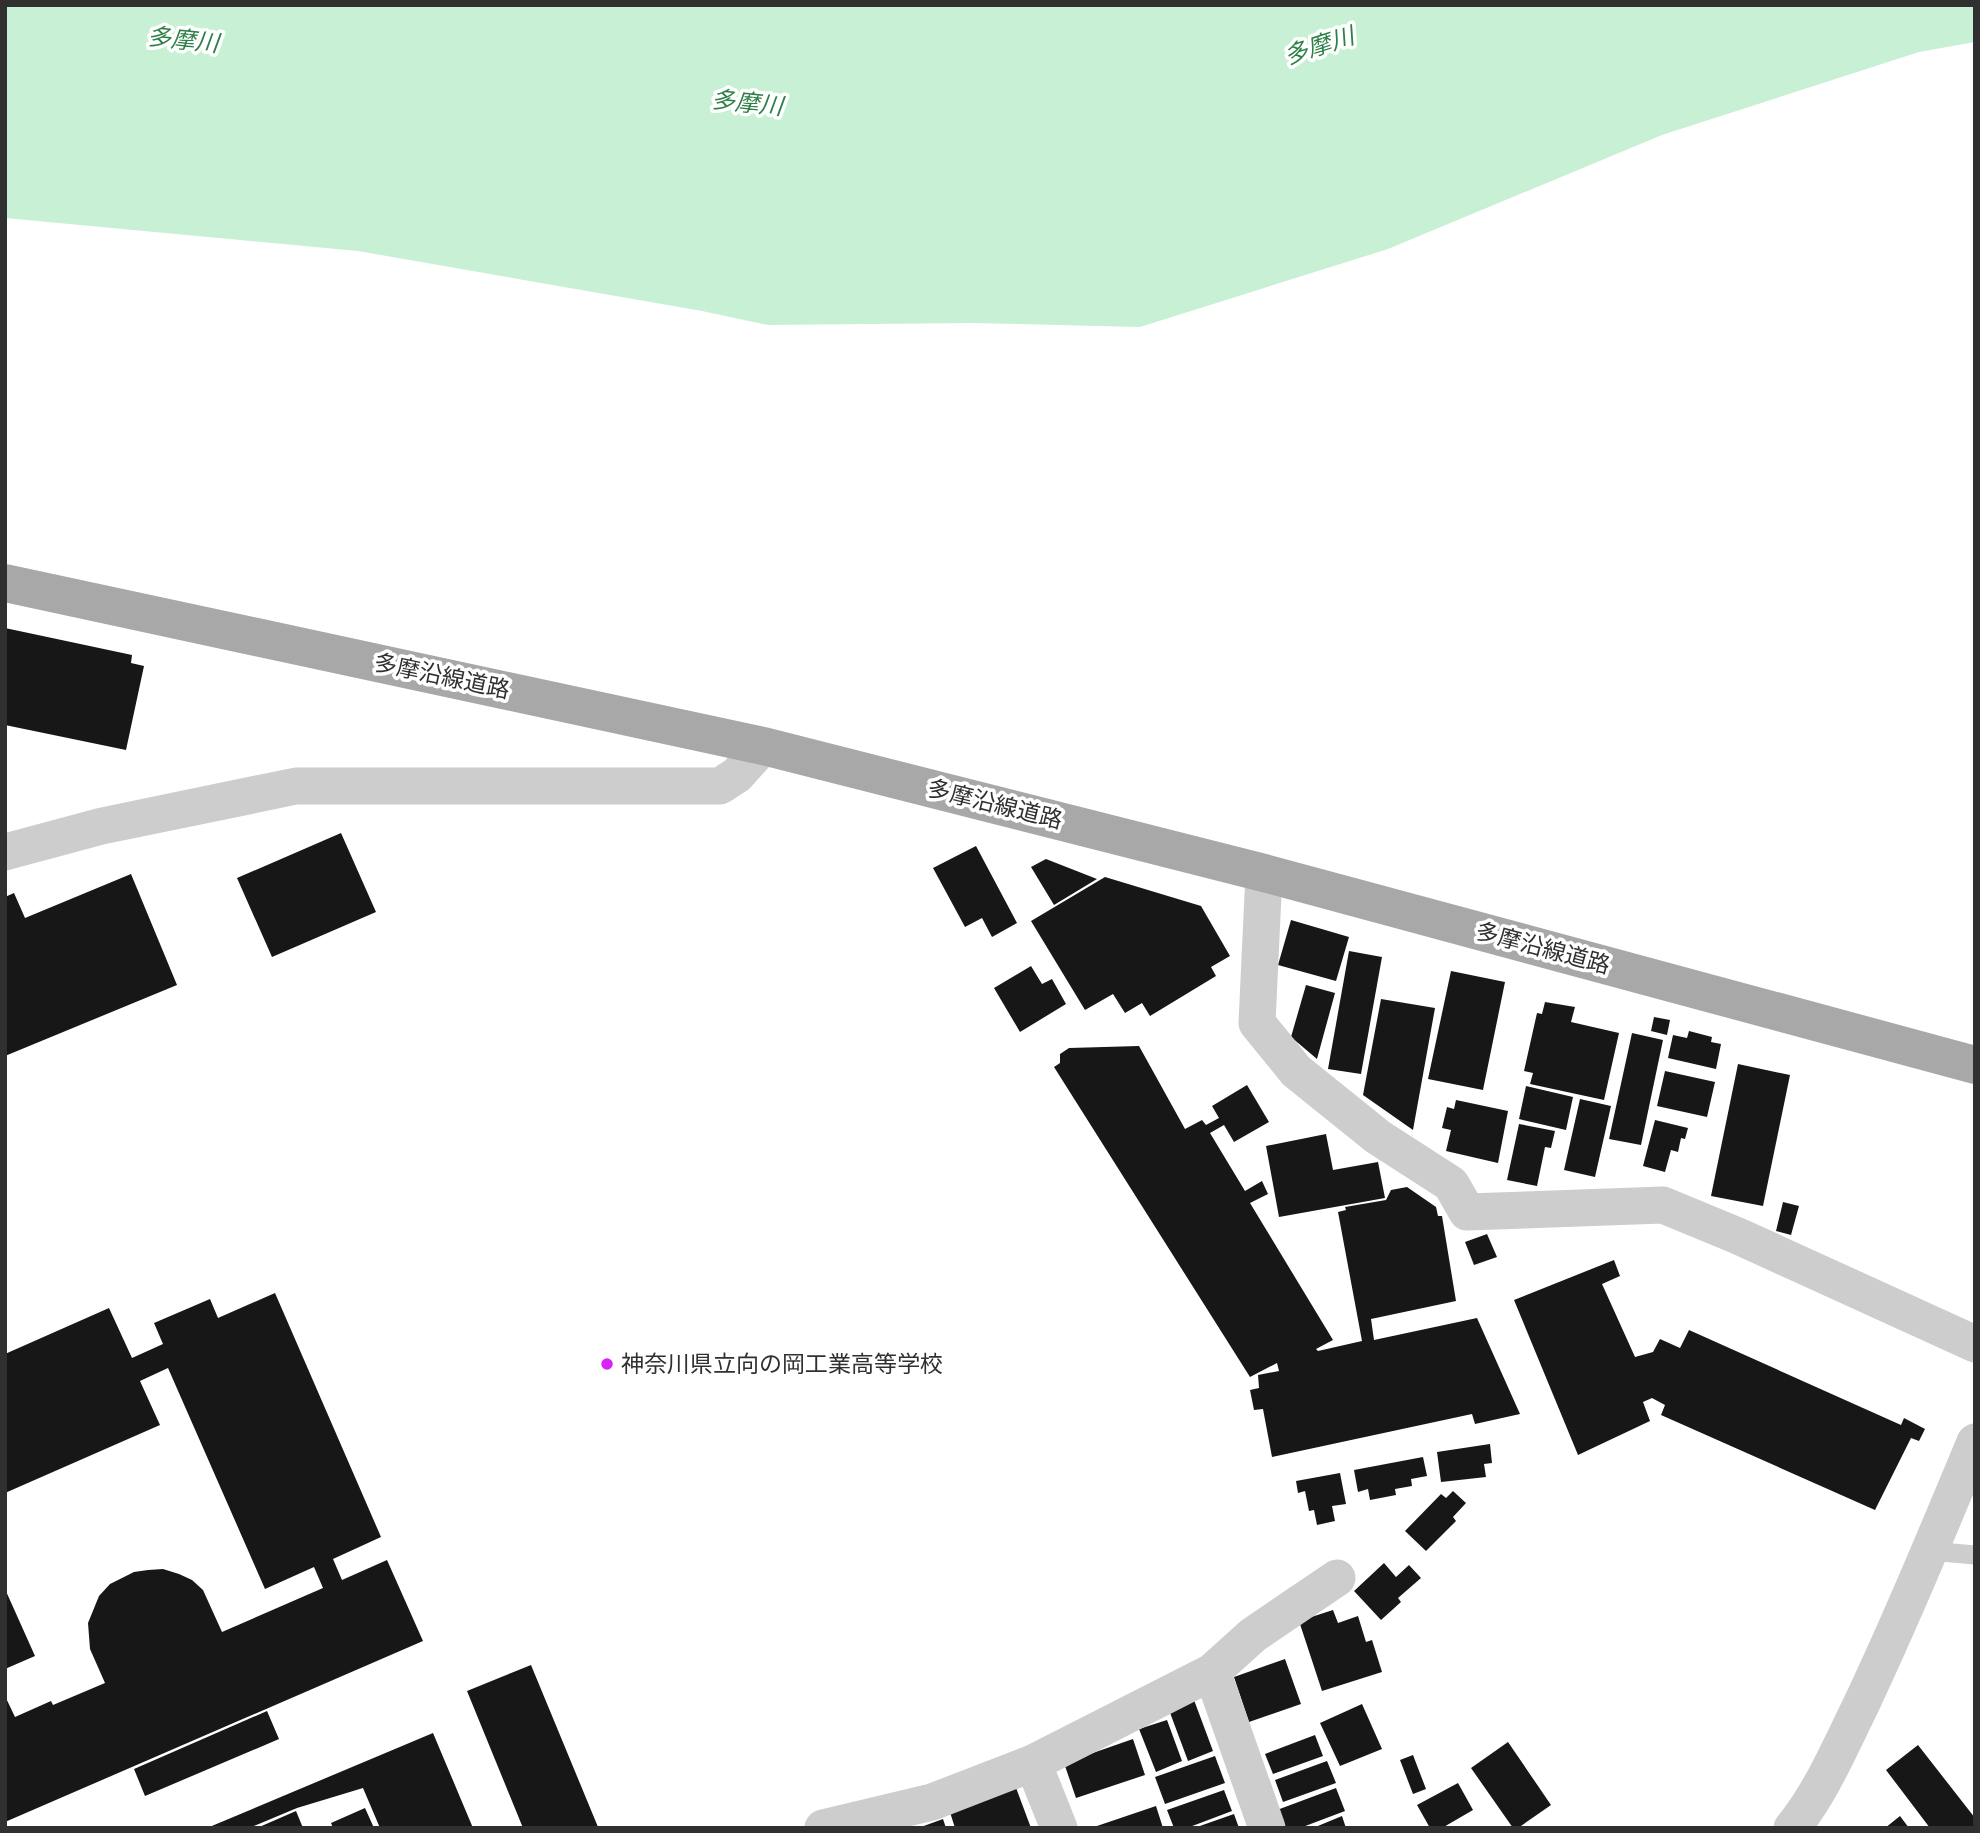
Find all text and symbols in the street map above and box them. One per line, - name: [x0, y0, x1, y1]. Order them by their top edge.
- water label: 多摩川: [1280, 20, 1360, 70]
- water label: 多摩川: [146, 21, 223, 58]
- water label: 多摩川: [710, 84, 787, 121]
- street label: 多摩沿線道路: [372, 648, 512, 704]
- street label: 多摩沿線道路: [925, 774, 1065, 834]
- street label: 多摩沿線道路: [1473, 917, 1613, 979]
- place label: 神奈川県立向の岡工業高等学校: [621, 1350, 943, 1378]
- marker: 神奈川県立向の岡工業高等学校: [599, 1356, 615, 1372]

